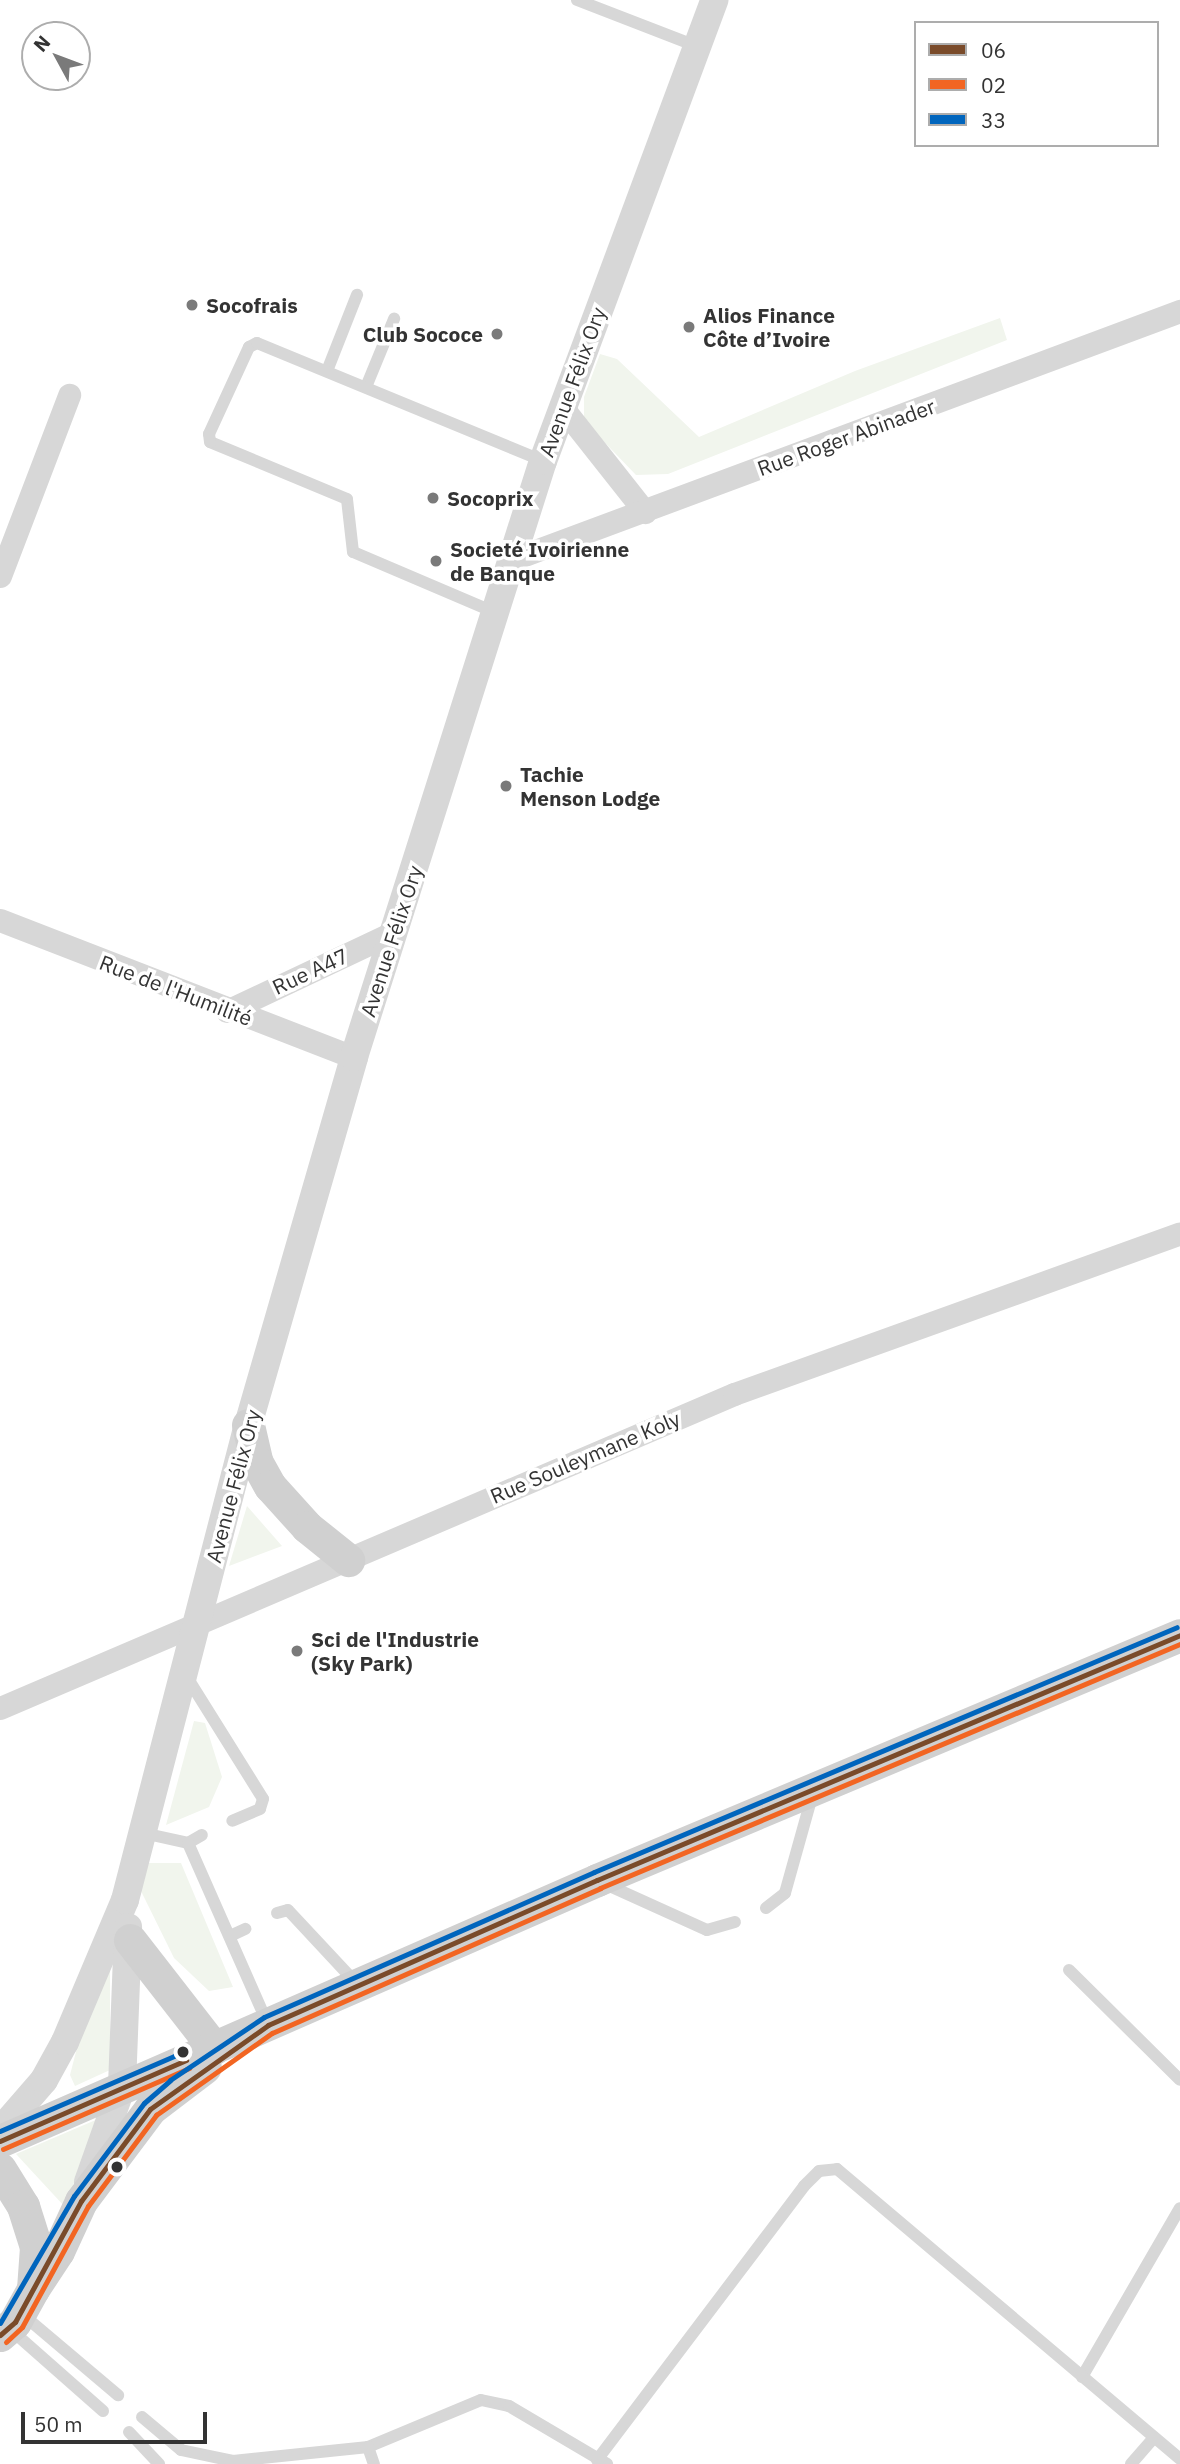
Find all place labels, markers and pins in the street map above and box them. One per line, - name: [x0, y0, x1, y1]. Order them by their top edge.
- place label: Socofrais: [206, 292, 298, 318]
- marker: Socofrais: [184, 297, 200, 313]
- place label: Alios Finance Côte d’Ivoire: [703, 302, 835, 352]
- marker: Alios Finance Côte d’Ivoire: [681, 319, 697, 335]
- place label: Club Sococe: [363, 321, 483, 347]
- marker: Club Sococe: [489, 326, 505, 342]
- place label: Socoprix: [447, 485, 534, 511]
- marker: Socoprix: [425, 490, 441, 506]
- place label: Societé Ivoirienne de Banque: [450, 536, 629, 586]
- marker: Societé Ivoirienne de Banque: [428, 553, 444, 569]
- place label: Tachie Menson Lodge: [520, 761, 660, 811]
- marker: Tachie Menson Lodge: [498, 778, 514, 794]
- place label: Sci de l'Industrie (Sky Park): [311, 1626, 479, 1676]
- marker: Sci de l'Industrie (Sky Park): [289, 1643, 305, 1659]
- unlabelled marker: [176, 2045, 190, 2059]
- unlabelled marker: [110, 2160, 124, 2174]

